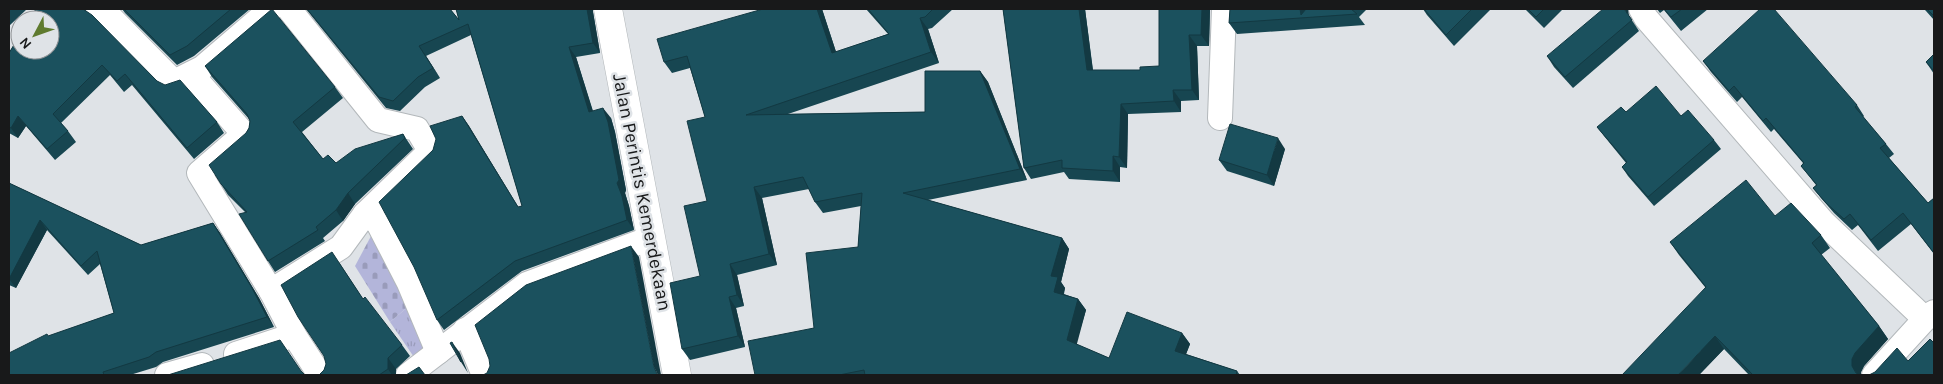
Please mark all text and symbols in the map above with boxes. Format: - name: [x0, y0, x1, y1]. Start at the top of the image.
- north arrow: [10, 10, 60, 60]
- text: N: [16, 34, 35, 53]
- street label: Jalan Perintis Kemerdekaan: [608, 72, 676, 313]

